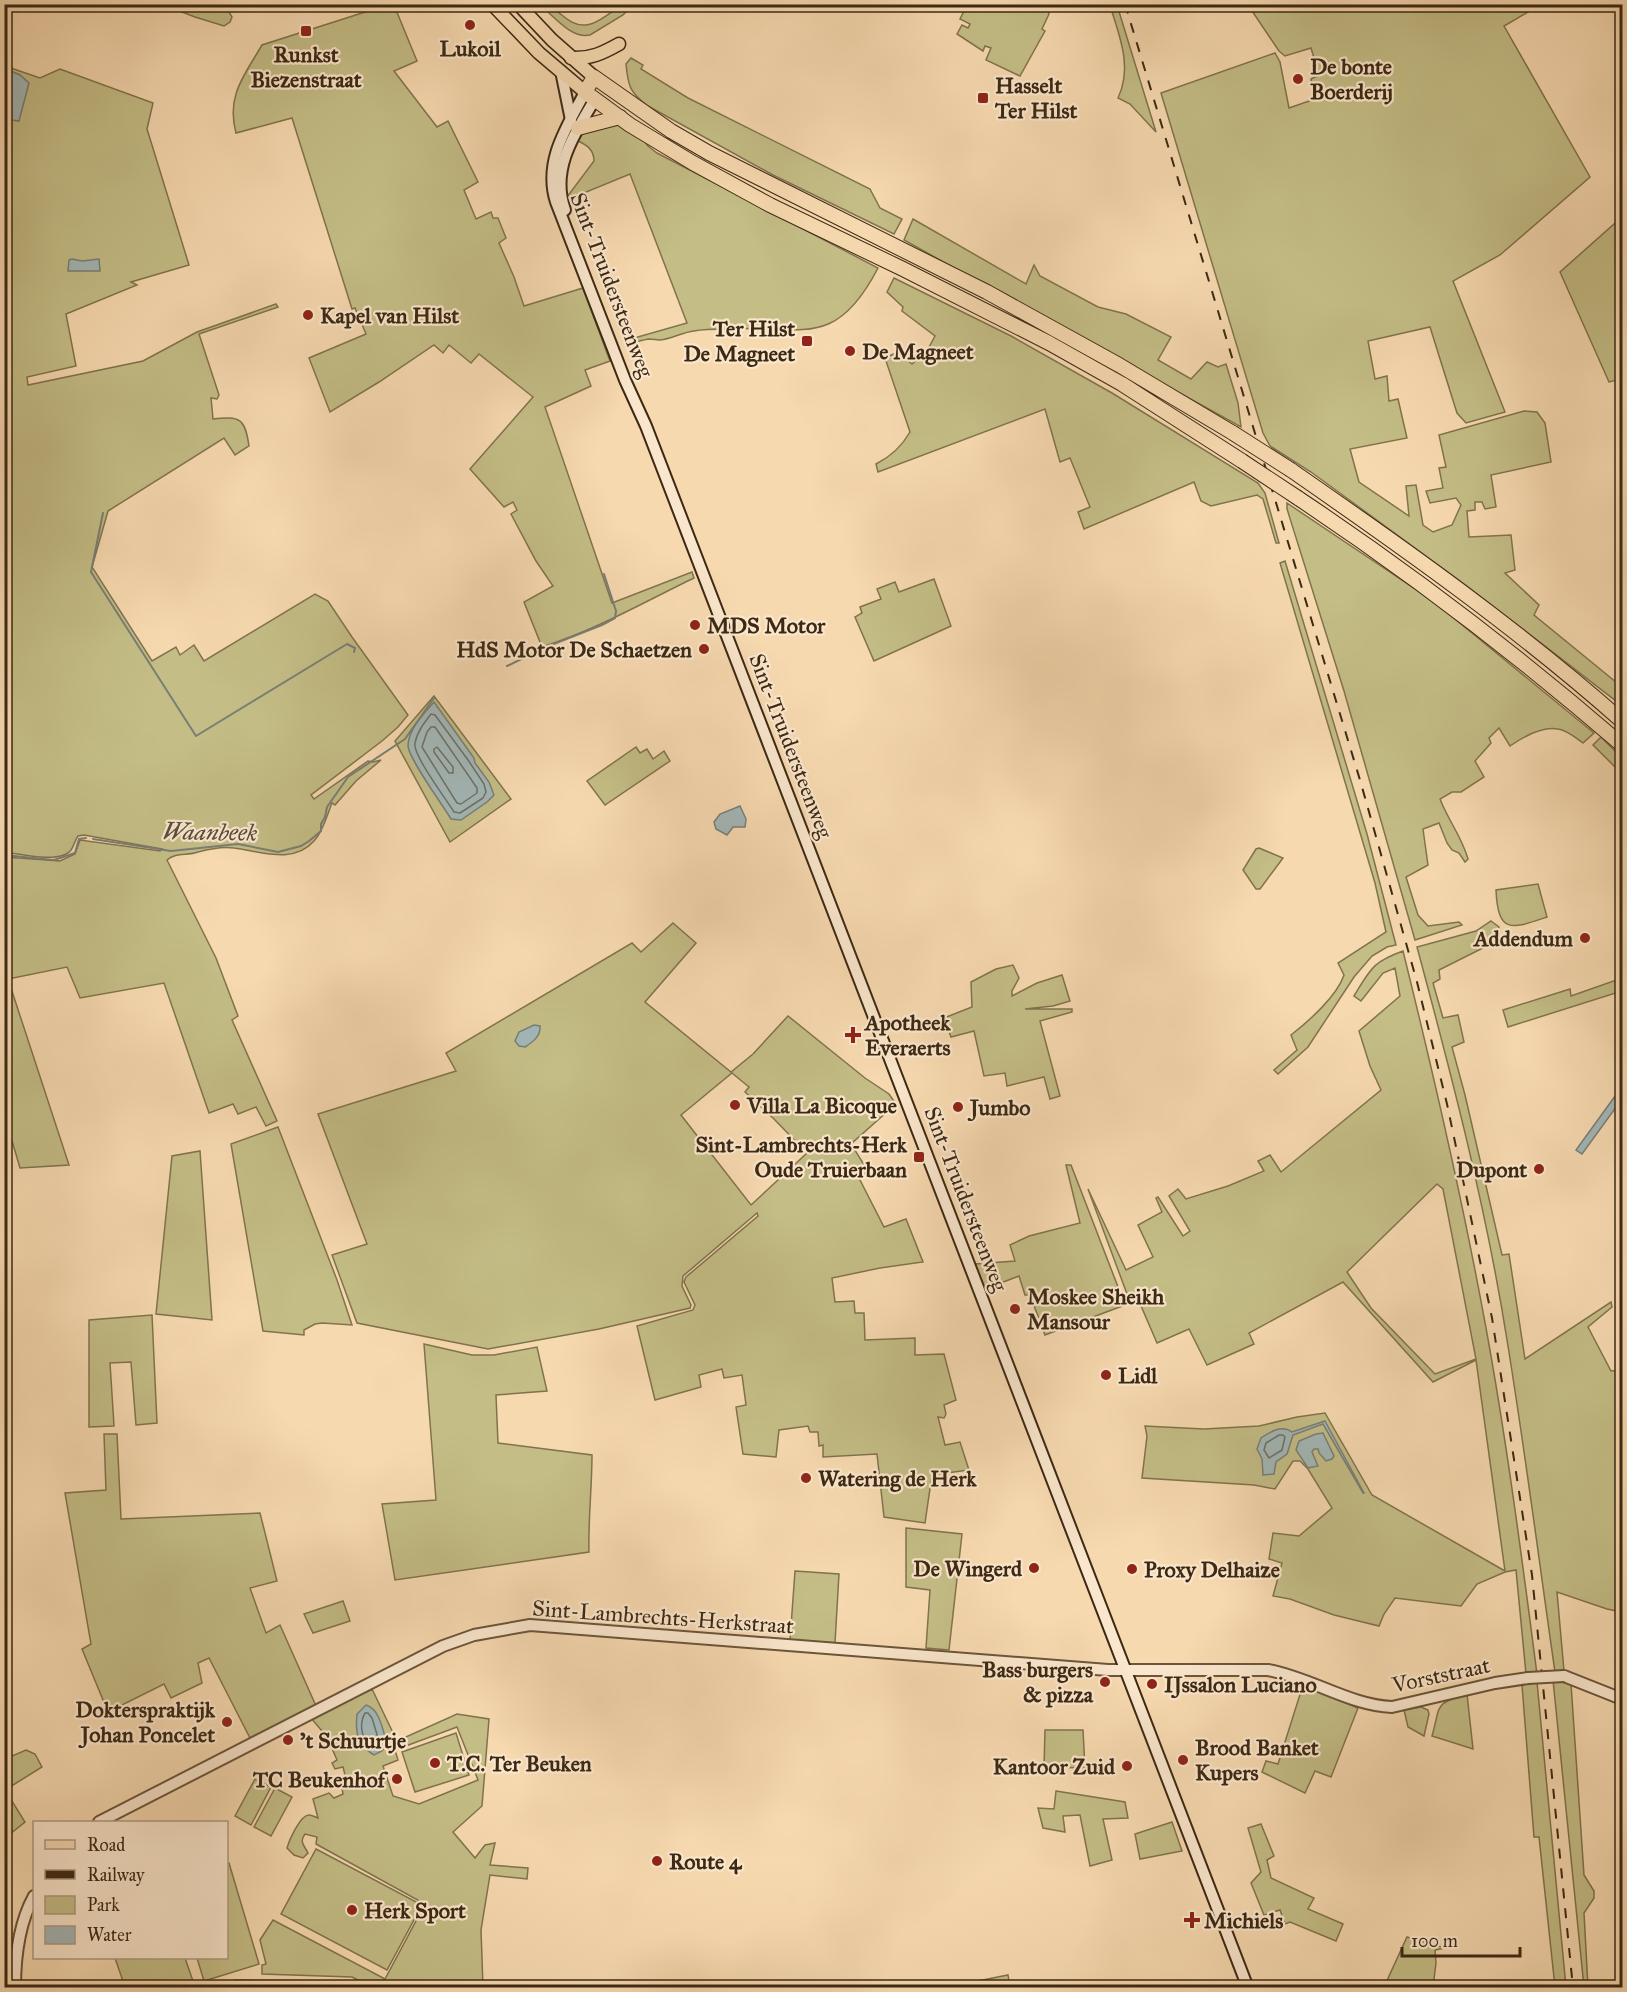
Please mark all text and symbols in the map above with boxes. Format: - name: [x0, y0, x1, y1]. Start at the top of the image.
- marker: Lukoil: [463, 18, 477, 32]
- marker: Runkst Biezenstraat: [299, 24, 313, 38]
- place label: Lukoil: [439, 35, 502, 62]
- place label: Runkst Biezenstraat: [250, 41, 362, 93]
- place label: De bonte Boerderij: [1310, 53, 1393, 105]
- place label: Hasselt Ter Hilst: [994, 72, 1077, 124]
- marker: De bonte Boerderij: [1291, 72, 1305, 86]
- marker: Hasselt Ter Hilst: [976, 91, 990, 105]
- street label: Sint-Truidersteenweg: [564, 189, 660, 382]
- place label: Kapel van Hilst: [320, 302, 459, 329]
- marker: Kapel van Hilst: [301, 308, 315, 322]
- place label: Ter Hilst De Magneet: [683, 315, 795, 367]
- marker: Ter Hilst De Magneet: [800, 334, 814, 348]
- place label: De Magneet: [862, 338, 974, 365]
- marker: De Magneet: [843, 344, 857, 358]
- place label: MDS Motor: [707, 612, 826, 639]
- marker: MDS Motor: [688, 618, 702, 632]
- place label: HdS Motor De Schaetzen: [456, 636, 692, 663]
- marker: HdS Motor De Schaetzen: [697, 642, 711, 656]
- street label: Sint-Truidersteenweg: [743, 650, 839, 843]
- water label: Waanbeek: [162, 816, 258, 848]
- place label: Addendum: [1472, 925, 1574, 952]
- marker: Addendum: [1578, 931, 1592, 945]
- place label: Apotheek Everaerts: [863, 1009, 951, 1061]
- marker: Apotheek Everaerts: [846, 1028, 860, 1042]
- place label: Villa La Bicoque: [746, 1092, 897, 1119]
- place label: Jumbo: [967, 1094, 1030, 1122]
- marker: Villa La Bicoque: [728, 1098, 742, 1112]
- marker: Jumbo: [951, 1100, 965, 1114]
- street label: Sint-Truidersteenweg: [918, 1103, 1014, 1296]
- place label: Sint-Lambrechts-Herk Oude Truierbaan: [695, 1131, 908, 1183]
- marker: Sint-Lambrechts-Herk Oude Truierbaan: [912, 1150, 926, 1164]
- place label: Dupont: [1456, 1156, 1527, 1183]
- marker: Dupont: [1532, 1162, 1546, 1176]
- place label: Moskee Sheikh Mansour: [1027, 1283, 1165, 1335]
- marker: Moskee Sheikh Mansour: [1008, 1302, 1022, 1316]
- place label: Lidl: [1118, 1362, 1158, 1389]
- marker: Lidl: [1099, 1368, 1113, 1382]
- place label: Watering de Herk: [818, 1465, 977, 1492]
- marker: Watering de Herk: [799, 1471, 813, 1485]
- place label: De Wingerd: [913, 1555, 1023, 1582]
- place label: Proxy Delhaize: [1144, 1556, 1280, 1583]
- marker: De Wingerd: [1027, 1561, 1041, 1575]
- marker: Proxy Delhaize: [1125, 1562, 1139, 1576]
- street label: Sint-Lambrechts-Herkstraat: [531, 1594, 795, 1640]
- street label: Vorststraat: [1389, 1651, 1493, 1699]
- place label: Bass burgers & pizza: [982, 1656, 1094, 1708]
- place label: IJssalon Luciano: [1164, 1671, 1317, 1699]
- marker: Bass burgers & pizza: [1098, 1675, 1112, 1689]
- marker: IJssalon Luciano: [1145, 1677, 1159, 1691]
- place label: Dokterspraktijk Johan Poncelet: [75, 1696, 216, 1749]
- marker: Dokterspraktijk Johan Poncelet: [220, 1715, 234, 1729]
- place label: 't Schuurtje: [300, 1727, 406, 1754]
- marker: 't Schuurtje: [281, 1733, 295, 1747]
- place label: Brood Banket Kupers: [1195, 1734, 1319, 1786]
- place label: T.C. Ter Beuken: [446, 1750, 592, 1777]
- place label: Kantoor Zuid: [993, 1753, 1116, 1780]
- marker: Brood Banket Kupers: [1176, 1753, 1190, 1767]
- marker: T.C. Ter Beuken: [428, 1756, 442, 1770]
- marker: Kantoor Zuid: [1120, 1759, 1134, 1773]
- place label: TC Beukenhof: [252, 1766, 389, 1793]
- marker: TC Beukenhof: [390, 1772, 404, 1786]
- legend: [33, 1821, 228, 1959]
- text: Road: [87, 1834, 125, 1856]
- place label: Route 4: [669, 1848, 743, 1875]
- marker: Route 4: [650, 1854, 664, 1868]
- text: Railway: [87, 1864, 145, 1886]
- text: Park: [87, 1894, 120, 1916]
- place label: Herk Sport: [364, 1897, 466, 1924]
- marker: Herk Sport: [345, 1903, 359, 1917]
- place label: Michiels: [1204, 1907, 1283, 1934]
- marker: Michiels: [1185, 1913, 1199, 1927]
- scale bar: [1402, 1920, 1520, 1958]
- text: Water: [87, 1924, 132, 1946]
- text: 100 m: [1411, 1930, 1458, 1952]

